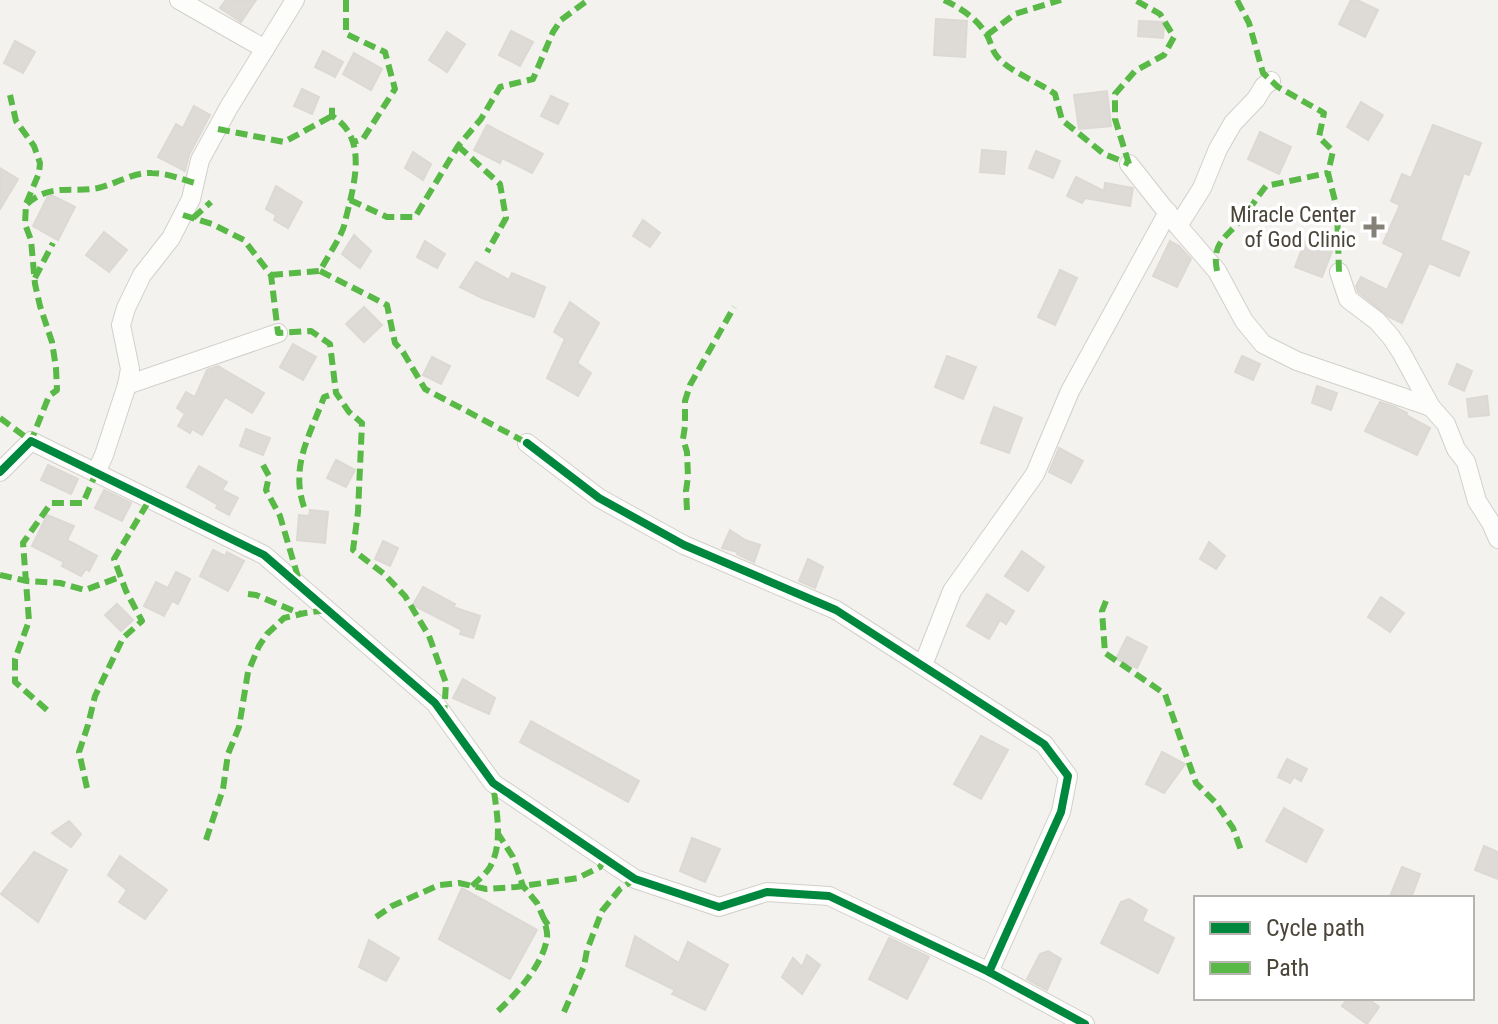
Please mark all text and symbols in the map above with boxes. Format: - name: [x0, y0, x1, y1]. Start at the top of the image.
- place label: Miracle Center of God Clinic: [1230, 202, 1356, 252]
- marker: Miracle Center of God Clinic: [1363, 216, 1385, 238]
- legend: [1194, 896, 1474, 1000]
- text: Cycle path: [1266, 914, 1365, 942]
- text: Path: [1266, 954, 1309, 982]

